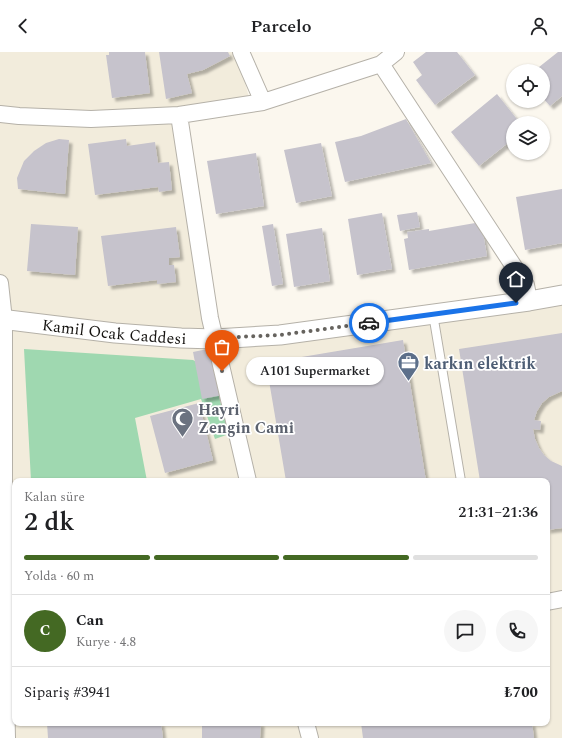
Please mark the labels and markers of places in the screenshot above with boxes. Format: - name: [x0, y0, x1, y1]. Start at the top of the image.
- pin: [499, 262, 533, 303]
- pin: [205, 330, 239, 371]
- office icon: karkın elektrik: [395, 350, 421, 383]
- place label: karkın elektrik: [424, 352, 536, 376]
- callout: A101 Supermarket: [246, 357, 384, 385]
- place label: Hayri Zengin Cami: [198, 398, 294, 440]
- mosque icon: Hayri Zengin Cami: [169, 405, 195, 438]

